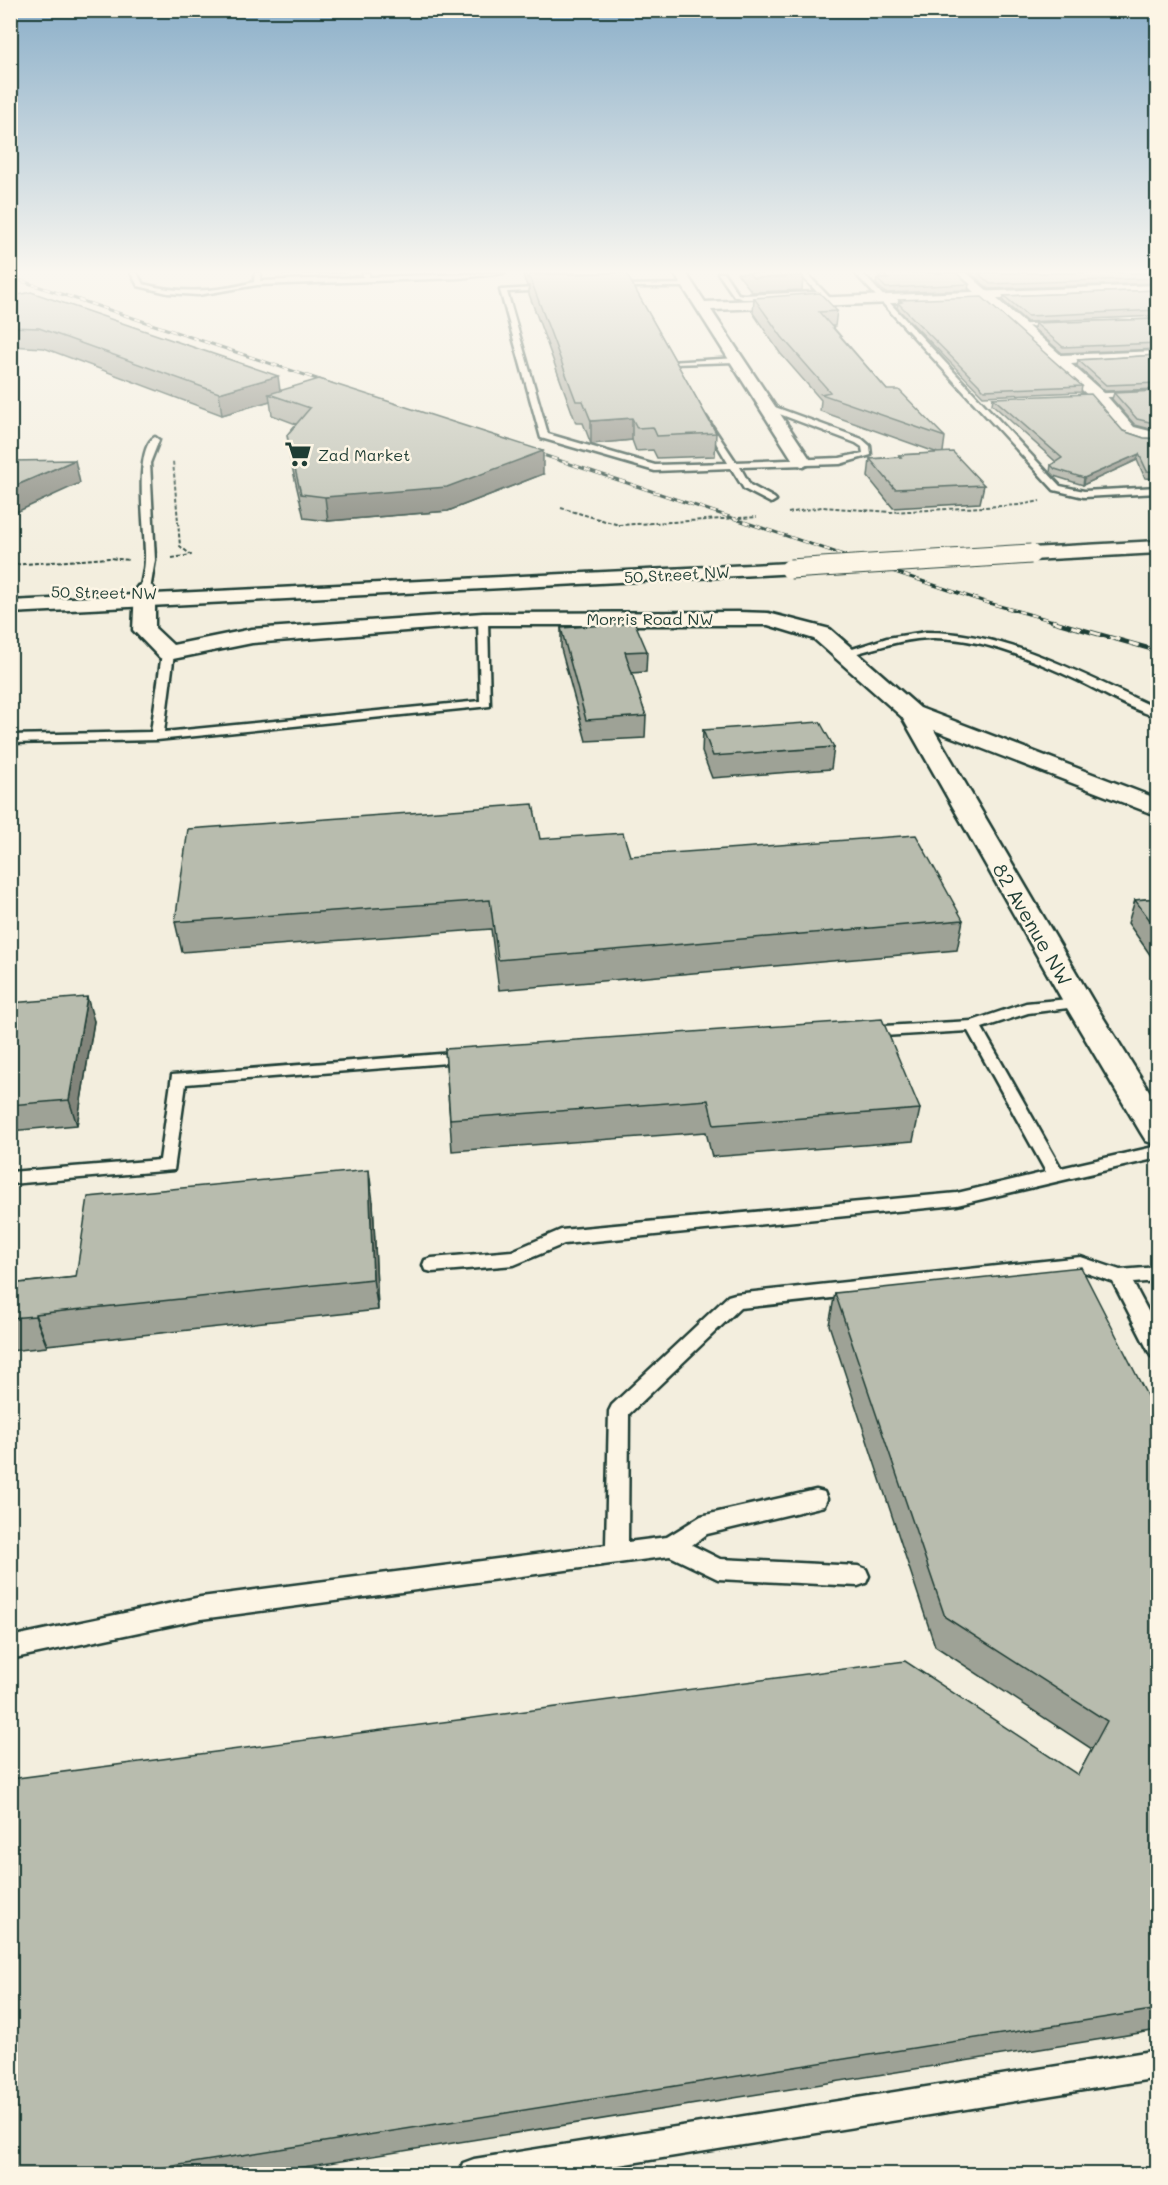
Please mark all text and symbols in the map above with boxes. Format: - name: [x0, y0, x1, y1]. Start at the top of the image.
- supermarket icon: Zad Market: [283, 439, 313, 469]
- place label: Zad Market: [318, 444, 410, 465]
- street label: 50 Street NW: [623, 561, 731, 587]
- street label: 50 Street NW: [51, 581, 157, 603]
- street label: Morris Road NW: [587, 608, 713, 629]
- street label: 82 Avenue NW: [987, 858, 1079, 990]

